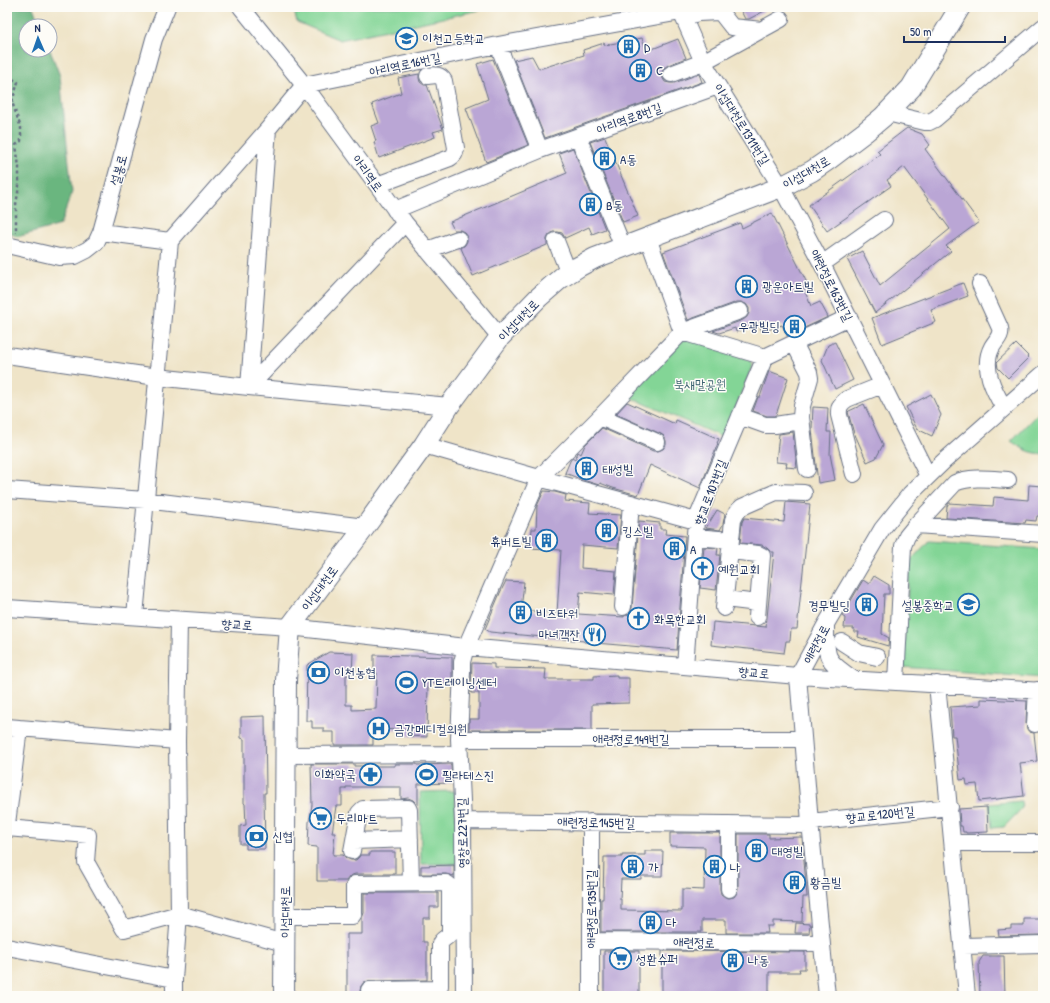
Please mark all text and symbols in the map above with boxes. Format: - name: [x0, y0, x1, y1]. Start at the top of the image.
- north arrow: [18, 18, 58, 58]
- scale bar: [904, 18, 1005, 44]
- text: N: [34, 21, 41, 35]
- text: 50 m: [910, 23, 931, 40]
- school or university icon: 이천고등학교: [394, 25, 420, 51]
- place label: 이천고등학교: [422, 29, 485, 47]
- building icon: D: [615, 34, 641, 60]
- place label: D: [644, 38, 651, 56]
- street label: 아리역로16번길: [368, 48, 442, 80]
- building icon: C: [627, 57, 653, 83]
- place label: C: [656, 61, 663, 79]
- street label: 이섭대천로1311번길: [710, 80, 774, 168]
- street label: 아리역로8번길: [594, 98, 664, 138]
- building icon: A동: [591, 146, 617, 172]
- place label: A동: [620, 150, 637, 168]
- street label: 아리역로: [348, 151, 388, 195]
- street label: 이섭대천로: [779, 151, 833, 193]
- street label: 설봉로: [105, 153, 131, 187]
- building icon: B동: [578, 192, 604, 218]
- place label: B동: [606, 196, 623, 214]
- street label: 애련정로163번길: [806, 246, 858, 324]
- building icon: 광운아트빌: [734, 273, 760, 299]
- place label: 광운아트빌: [762, 277, 815, 295]
- street label: 이섭대천로: [493, 295, 543, 345]
- building icon: 우광빌딩: [782, 313, 808, 339]
- place label: 우광빌딩: [738, 317, 780, 335]
- park label: 북새말공원: [674, 375, 726, 393]
- building icon: 태성빌: [573, 456, 599, 482]
- street label: 향교로107번길: [689, 456, 731, 528]
- place label: 태성빌: [602, 460, 634, 478]
- building icon: 킹스빌: [594, 518, 620, 544]
- place label: 킹스빌: [622, 522, 654, 540]
- building icon: 휴버트빌: [534, 528, 560, 554]
- place label: 휴버트빌: [490, 532, 533, 550]
- building icon: A: [662, 536, 688, 562]
- place label: A: [690, 540, 697, 558]
- church icon: 예원교회: [690, 556, 716, 582]
- place label: 예원교회: [718, 560, 760, 578]
- street label: 이섭대천로: [296, 562, 342, 614]
- building icon: 경무빌딩: [853, 592, 879, 618]
- school or university icon: 설봉중학교: [956, 592, 982, 618]
- place label: 경무빌딩: [808, 596, 850, 614]
- place label: 설봉중학교: [902, 596, 954, 614]
- building icon: 비즈타워: [508, 600, 534, 626]
- place label: 비즈타워: [536, 604, 578, 622]
- church icon: 화목한교회: [625, 606, 651, 632]
- place label: 화목한교회: [654, 610, 706, 628]
- street label: 향교로: [221, 614, 253, 634]
- restaurant icon: 마녀객잔: [582, 621, 608, 647]
- street label: 애련정로: [798, 621, 834, 667]
- place label: 마녀객잔: [538, 625, 580, 643]
- bank icon: 이천농협: [305, 659, 331, 685]
- street label: 향교로: [738, 662, 770, 682]
- place label: 이천농협: [334, 663, 376, 681]
- sports icon: YT트레이닝센터: [394, 669, 420, 695]
- place label: YT트레이닝센터: [422, 673, 497, 691]
- hospital icon: 금강메디컬의원: [366, 716, 392, 742]
- place label: 금강메디컬의원: [394, 720, 467, 738]
- street label: 애련정로149번길: [592, 730, 670, 748]
- pharmacy icon: 이화약국: [358, 761, 384, 787]
- sports icon: 필라테스진: [414, 762, 440, 788]
- place label: 이화약국: [314, 765, 356, 783]
- place label: 필라테스진: [442, 766, 494, 784]
- street label: 영창로227번길: [452, 797, 472, 869]
- street label: 향교로120번길: [845, 801, 915, 827]
- supermarket icon: 두리마트: [307, 805, 333, 831]
- place label: 두리마트: [336, 809, 378, 827]
- street label: 애련정로145번길: [557, 812, 635, 832]
- bank icon: 신협: [244, 823, 270, 849]
- place label: 신협: [272, 827, 293, 845]
- building icon: 대영빌: [744, 838, 770, 864]
- place label: 대영빌: [772, 842, 804, 860]
- building icon: 가: [620, 854, 646, 880]
- building icon: 나: [701, 854, 727, 880]
- place label: 가: [648, 858, 659, 876]
- place label: 나: [730, 858, 741, 876]
- building icon: 황금빌: [781, 869, 807, 895]
- street label: 애련정로135번길: [582, 870, 600, 948]
- place label: 황금빌: [810, 873, 842, 891]
- street label: 이섭대천로: [276, 886, 294, 938]
- building icon: 다: [638, 909, 664, 935]
- place label: 다: [666, 913, 677, 931]
- street label: 애련정로: [673, 933, 715, 951]
- supermarket icon: 성환슈퍼: [607, 946, 633, 972]
- building icon: 나동: [720, 947, 746, 973]
- place label: 성환슈퍼: [636, 950, 678, 968]
- place label: 나동: [748, 951, 769, 969]

